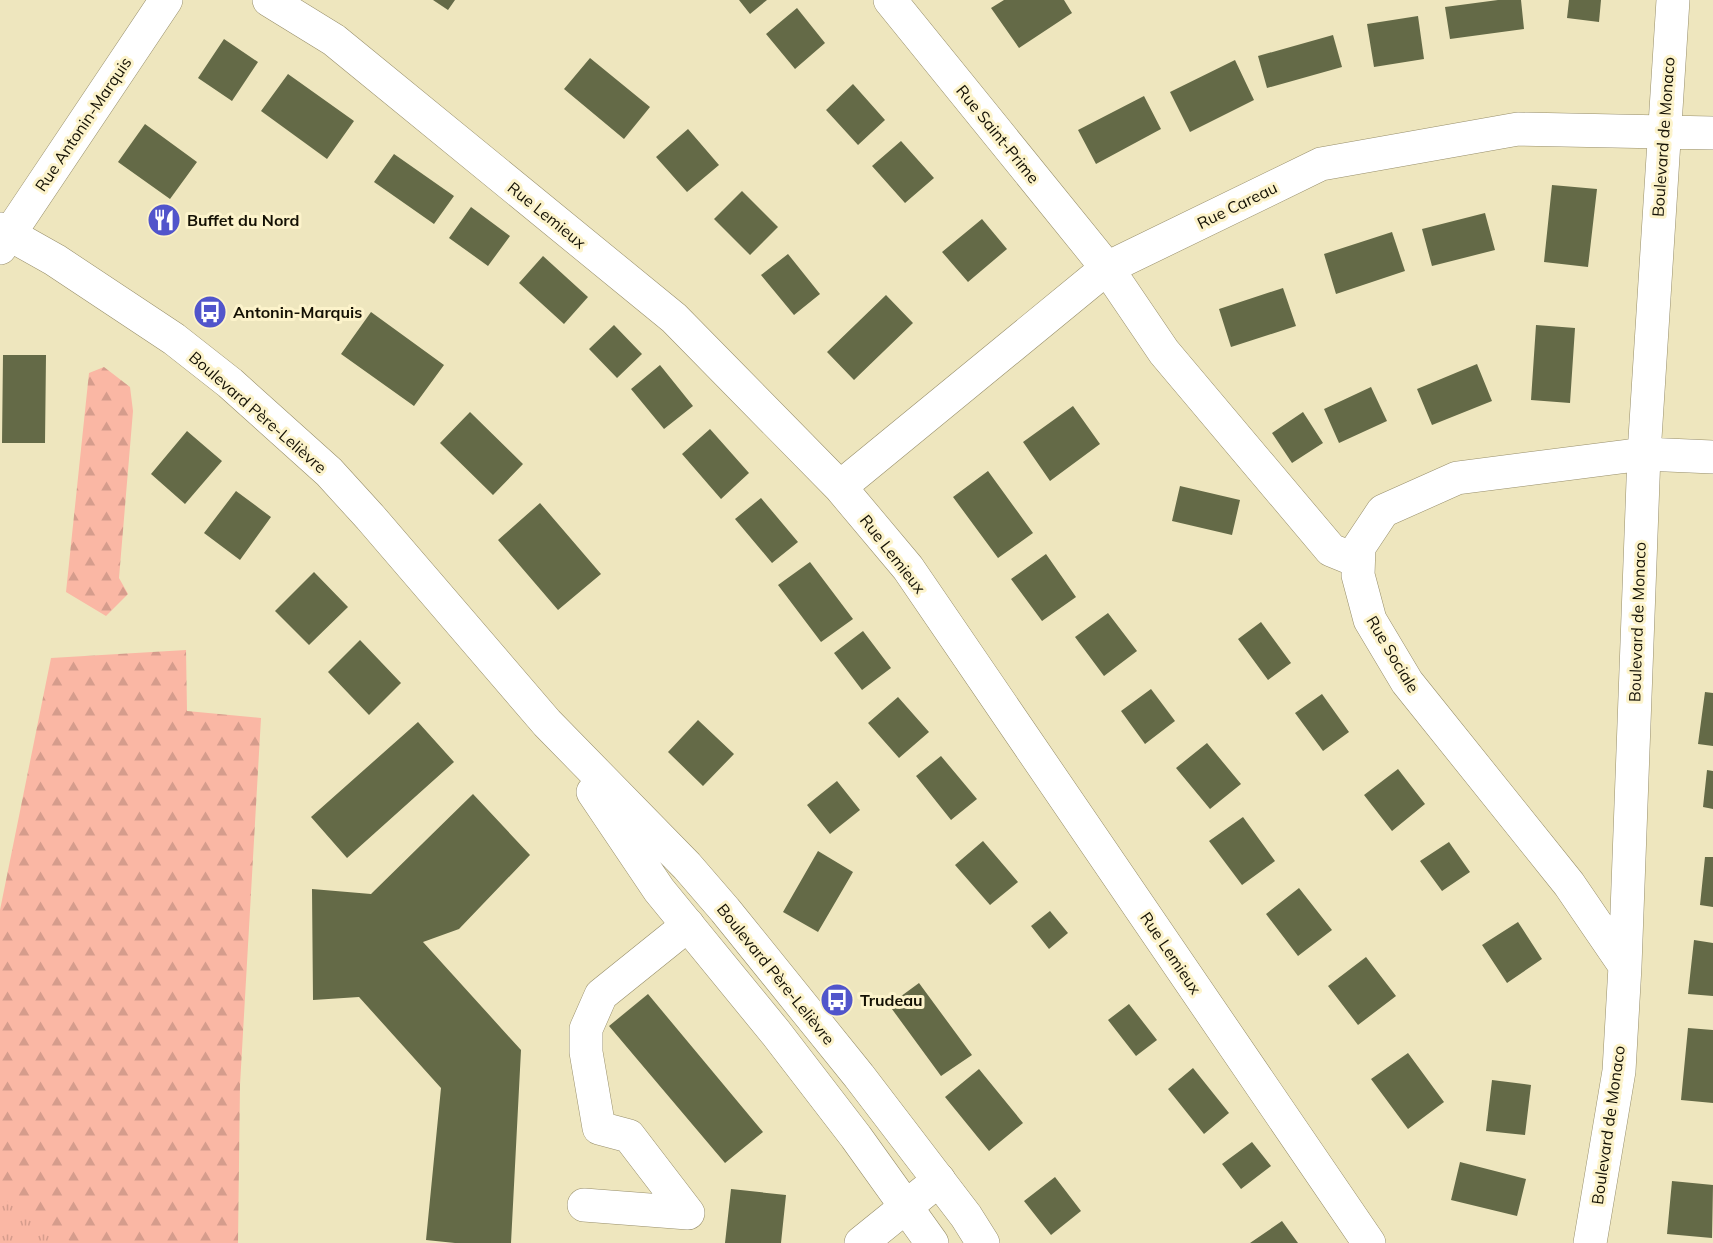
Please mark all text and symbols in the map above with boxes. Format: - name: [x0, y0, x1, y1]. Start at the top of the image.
- street label: Rue Antonin-Marquis: [31, 53, 135, 195]
- street label: Boulevard de Monaco: [1647, 56, 1679, 218]
- street label: Rue Saint-Prime: [952, 81, 1044, 187]
- street label: Rue Lemieux: [504, 177, 590, 253]
- street label: Rue Careau: [1194, 177, 1280, 233]
- restaurant icon: Buffet du Nord: [146, 202, 182, 238]
- place label: Buffet du Nord: [187, 210, 299, 230]
- bus stop icon: Antonin-Marquis: [192, 294, 228, 330]
- place label: Antonin-Marquis: [233, 302, 362, 322]
- street label: Boulevard Père-Lelièvre: [185, 347, 331, 477]
- street label: Rue Lemieux: [856, 510, 930, 598]
- street label: Boulevard de Monaco: [1624, 542, 1650, 702]
- street label: Rue Sociale: [1362, 612, 1424, 696]
- street label: Boulevard Père-Lelièvre: [713, 899, 839, 1049]
- street label: Rue Lemieux: [1136, 908, 1206, 998]
- bus stop icon: Trudeau: [819, 982, 855, 1018]
- place label: Trudeau: [860, 990, 923, 1010]
- street label: Boulevard de Monaco: [1587, 1044, 1629, 1206]

